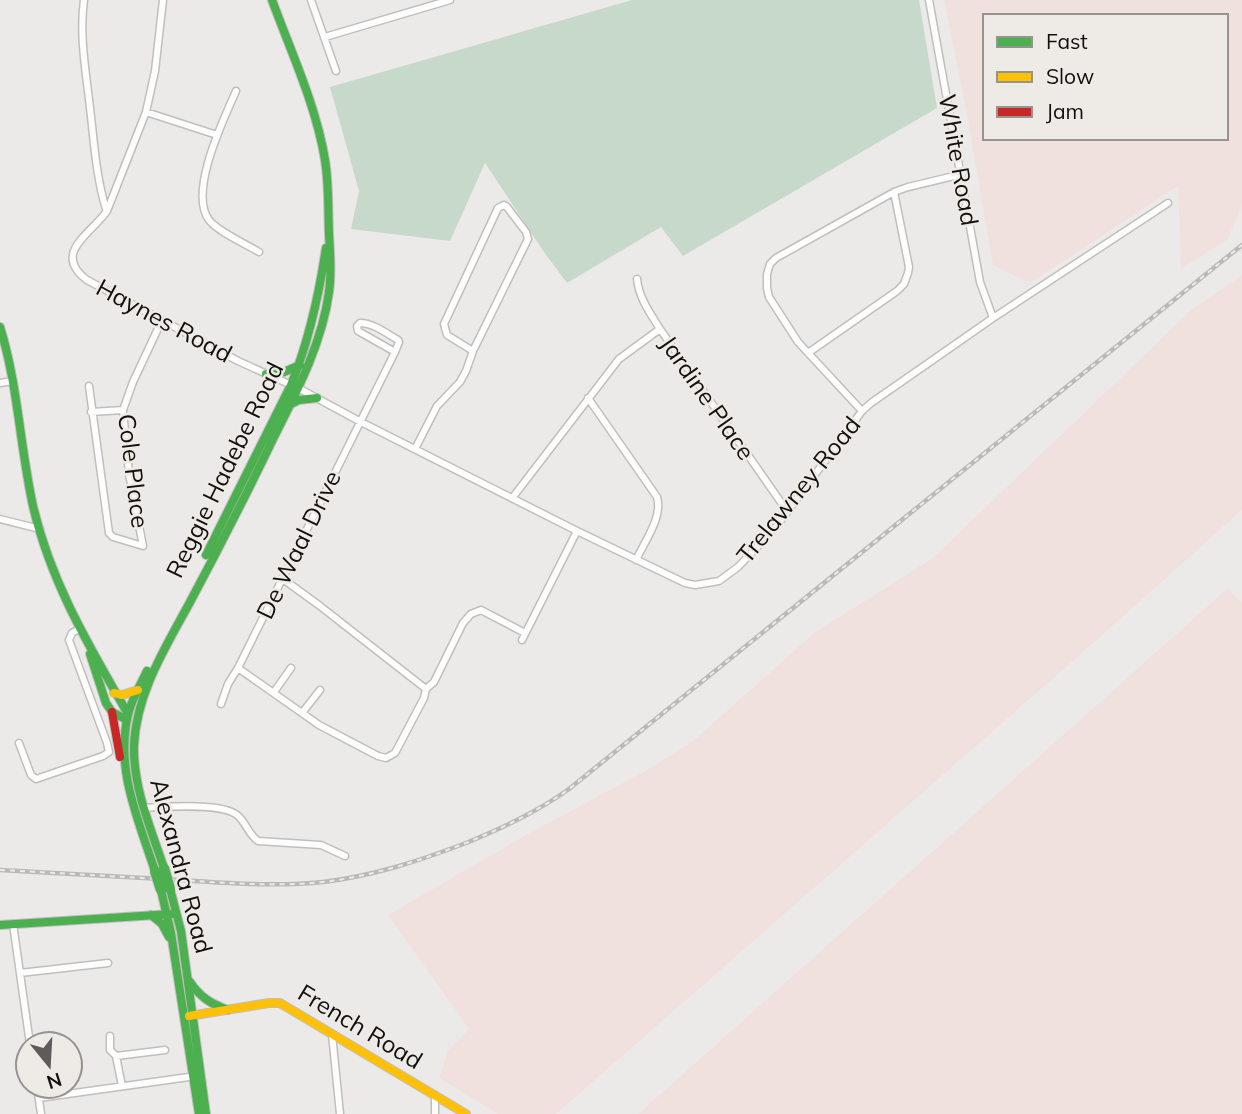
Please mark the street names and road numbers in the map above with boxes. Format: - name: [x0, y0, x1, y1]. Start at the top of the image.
- street label: White Road: [933, 92, 985, 228]
- street label: Haynes Road: [91, 272, 238, 368]
- street label: Jardine Place: [654, 330, 762, 465]
- street label: Reggie Hadebe Road: [159, 357, 289, 582]
- street label: Trelawney Road: [730, 410, 866, 569]
- street label: Cole Place: [112, 412, 156, 530]
- street label: De Waal Drive: [249, 465, 347, 624]
- street label: Alexandra Road: [144, 775, 220, 957]
- street label: French Road: [293, 977, 428, 1075]

